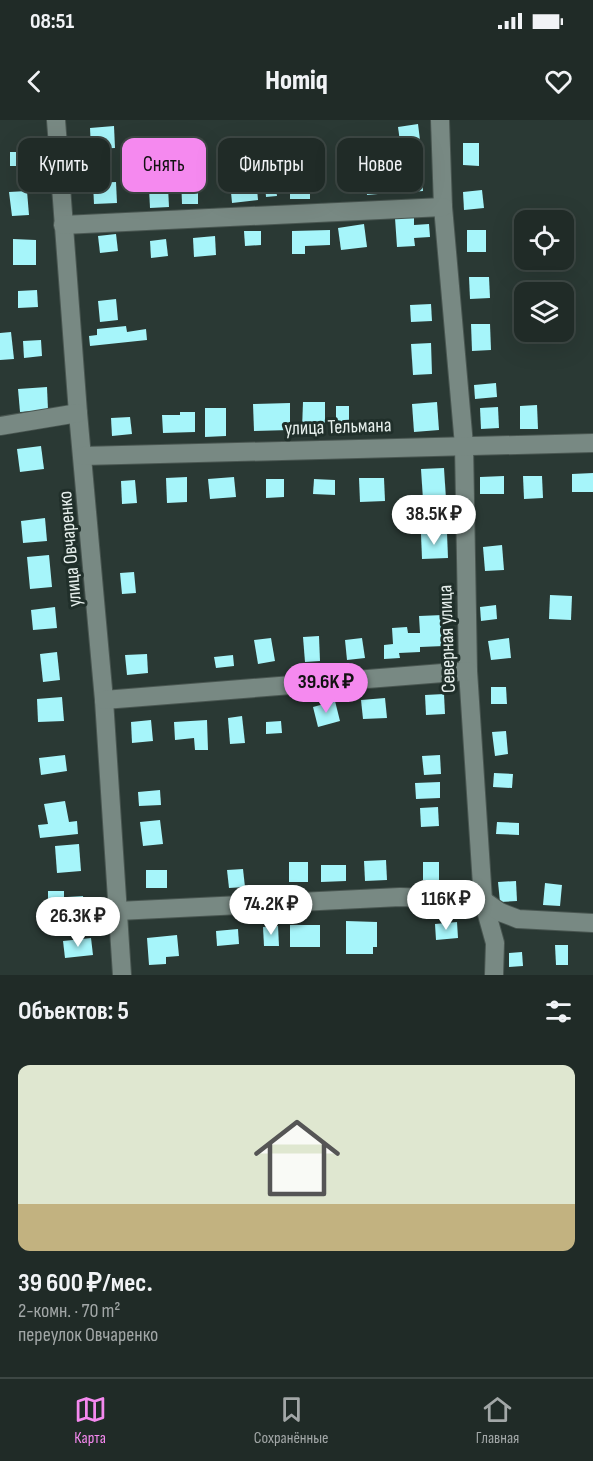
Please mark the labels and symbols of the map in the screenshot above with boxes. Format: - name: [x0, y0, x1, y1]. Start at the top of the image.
- street label: улица Тельмана: [284, 413, 392, 441]
- street label: улица Овчаренко: [53, 490, 87, 608]
- pin: 38.5K ₽: [379, 495, 489, 546]
- street label: Северная улица: [433, 584, 461, 693]
- pin: 39.6K ₽: [271, 663, 381, 714]
- pin: 116K ₽: [397, 880, 495, 931]
- pin: 74.2K ₽: [216, 885, 326, 936]
- pin: 26.3K ₽: [23, 897, 133, 948]

